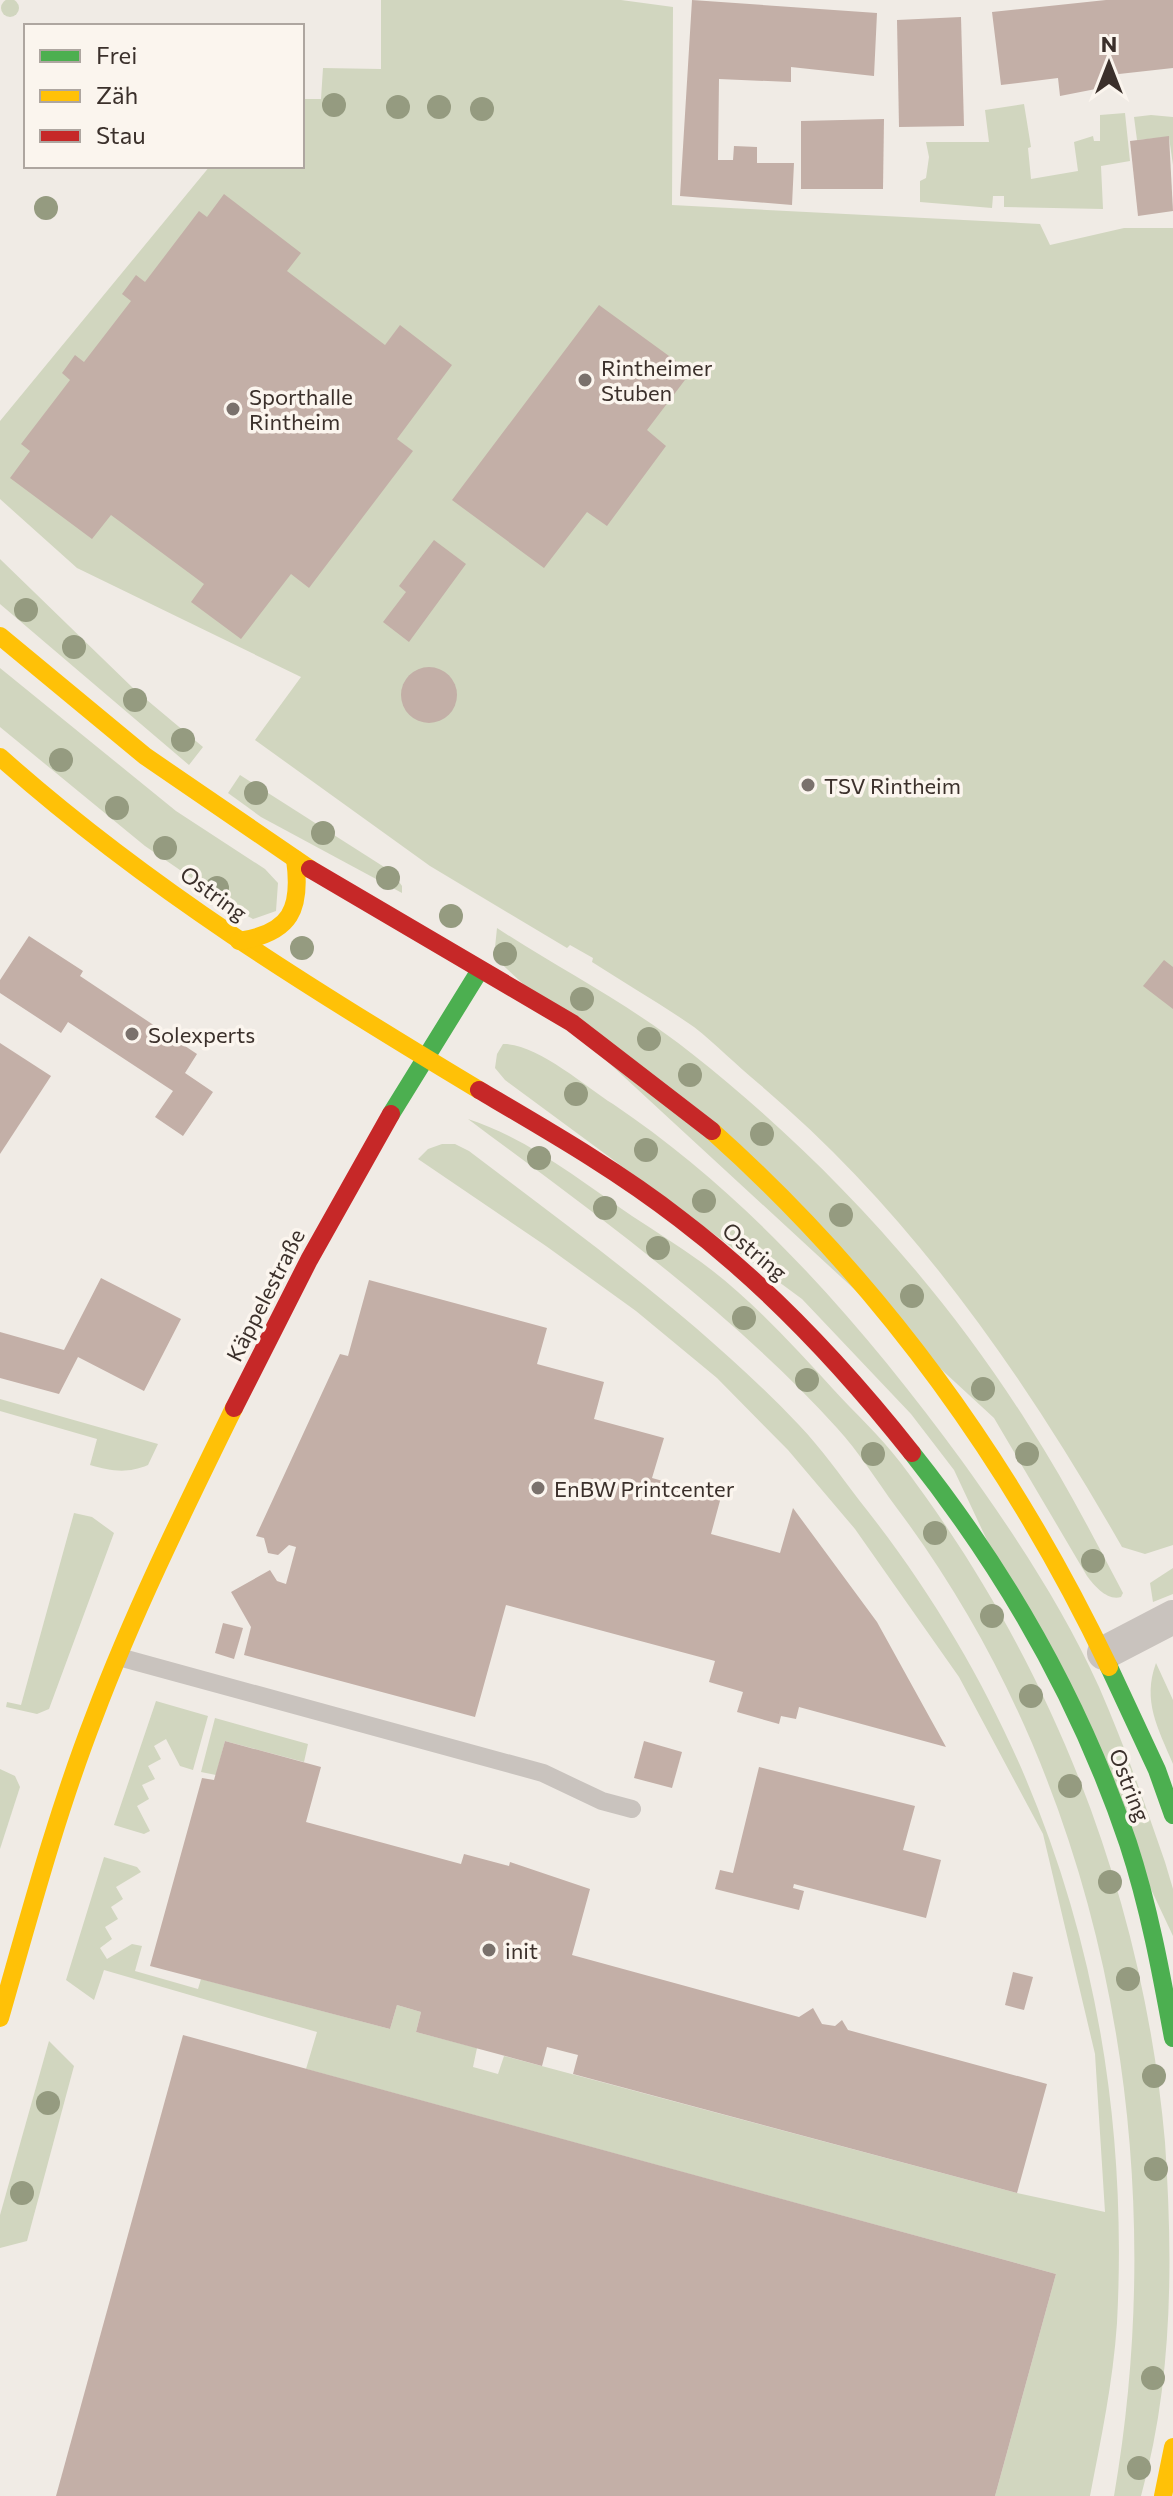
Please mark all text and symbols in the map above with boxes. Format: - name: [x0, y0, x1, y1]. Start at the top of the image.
- legend: [24, 24, 304, 168]
- north arrow: [1069, 24, 1149, 104]
- text: N: [1101, 30, 1117, 57]
- text: Frei: [96, 40, 137, 69]
- text: Zäh: [96, 80, 138, 109]
- text: Stau: [96, 120, 146, 149]
- place label: Rintheimer Stuben: [601, 354, 713, 406]
- marker: Rintheimer Stuben: [576, 371, 594, 389]
- place label: Sporthalle Rintheim: [249, 383, 353, 435]
- marker: Sporthalle Rintheim: [224, 400, 242, 418]
- place label: TSV Rintheim: [824, 772, 961, 799]
- marker: TSV Rintheim: [799, 776, 817, 794]
- street label: Ostring: [175, 860, 253, 926]
- place label: Solexperts: [148, 1021, 255, 1048]
- marker: Solexperts: [123, 1025, 141, 1043]
- street label: Ostring: [717, 1216, 793, 1286]
- street label: Käppelestraße: [220, 1224, 310, 1366]
- place label: EnBW Printcenter: [554, 1475, 735, 1502]
- marker: EnBW Printcenter: [529, 1479, 547, 1497]
- street label: Ostring: [1104, 1745, 1156, 1825]
- place label: init: [505, 1937, 538, 1964]
- marker: init: [480, 1941, 498, 1959]

